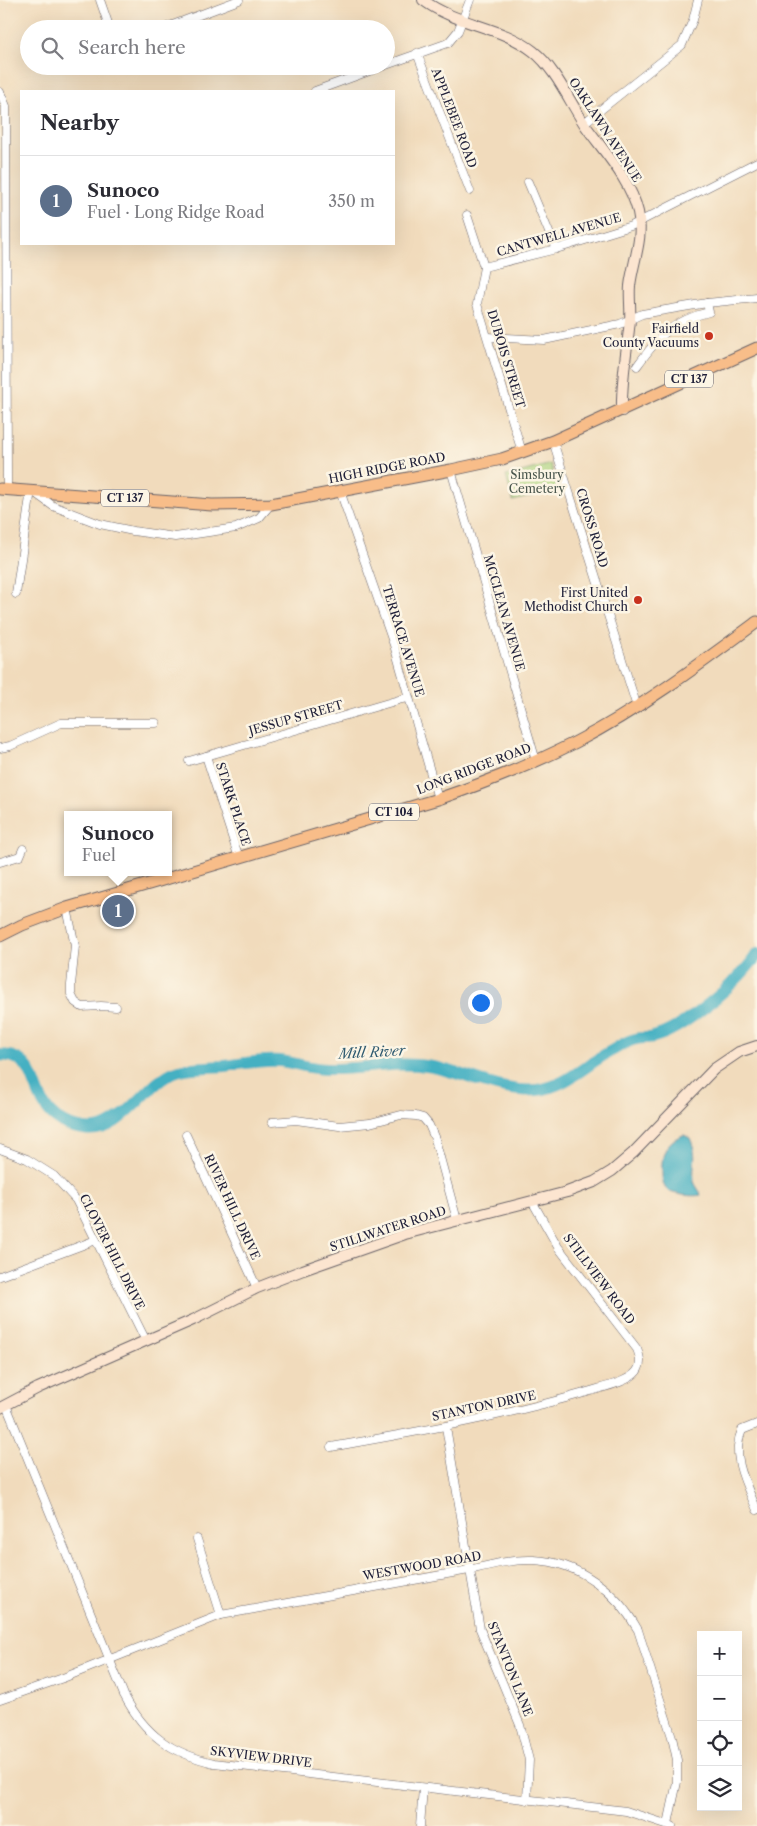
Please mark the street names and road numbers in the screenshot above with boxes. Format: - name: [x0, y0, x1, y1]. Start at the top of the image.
- street label: APPLEBEE ROAD: [428, 65, 480, 170]
- street label: OAKLAWN AVENUE: [566, 75, 645, 185]
- street label: CANTWELL AVENUE: [495, 210, 623, 259]
- street label: DUBOIS STREET: [484, 308, 529, 410]
- road number: CT 137: [665, 370, 713, 388]
- street label: HIGH RIDGE ROAD: [327, 449, 447, 486]
- street label: CROSS ROAD: [573, 486, 612, 570]
- road number: CT 137: [101, 489, 149, 506]
- street label: MCCLEAN AVENUE: [481, 553, 528, 673]
- street label: TERRACE AVENUE: [379, 583, 428, 698]
- street label: JESSUP STREET: [245, 697, 345, 739]
- street label: LONG RIDGE ROAD: [414, 740, 533, 797]
- street label: STARK PLACE: [213, 760, 254, 848]
- road number: CT 104: [369, 804, 419, 820]
- street label: RIVER HILL DRIVE: [201, 1152, 264, 1262]
- street label: CLOVER HILL DRIVE: [77, 1191, 148, 1312]
- street label: STILLWATER ROAD: [328, 1203, 448, 1254]
- street label: STILLVIEW ROAD: [560, 1230, 639, 1327]
- street label: STANTON DRIVE: [431, 1387, 537, 1424]
- street label: WESTWOOD ROAD: [361, 1548, 483, 1583]
- street label: STANTON LANE: [485, 1619, 536, 1718]
- street label: SKYVIEW DRIVE: [209, 1743, 313, 1770]

